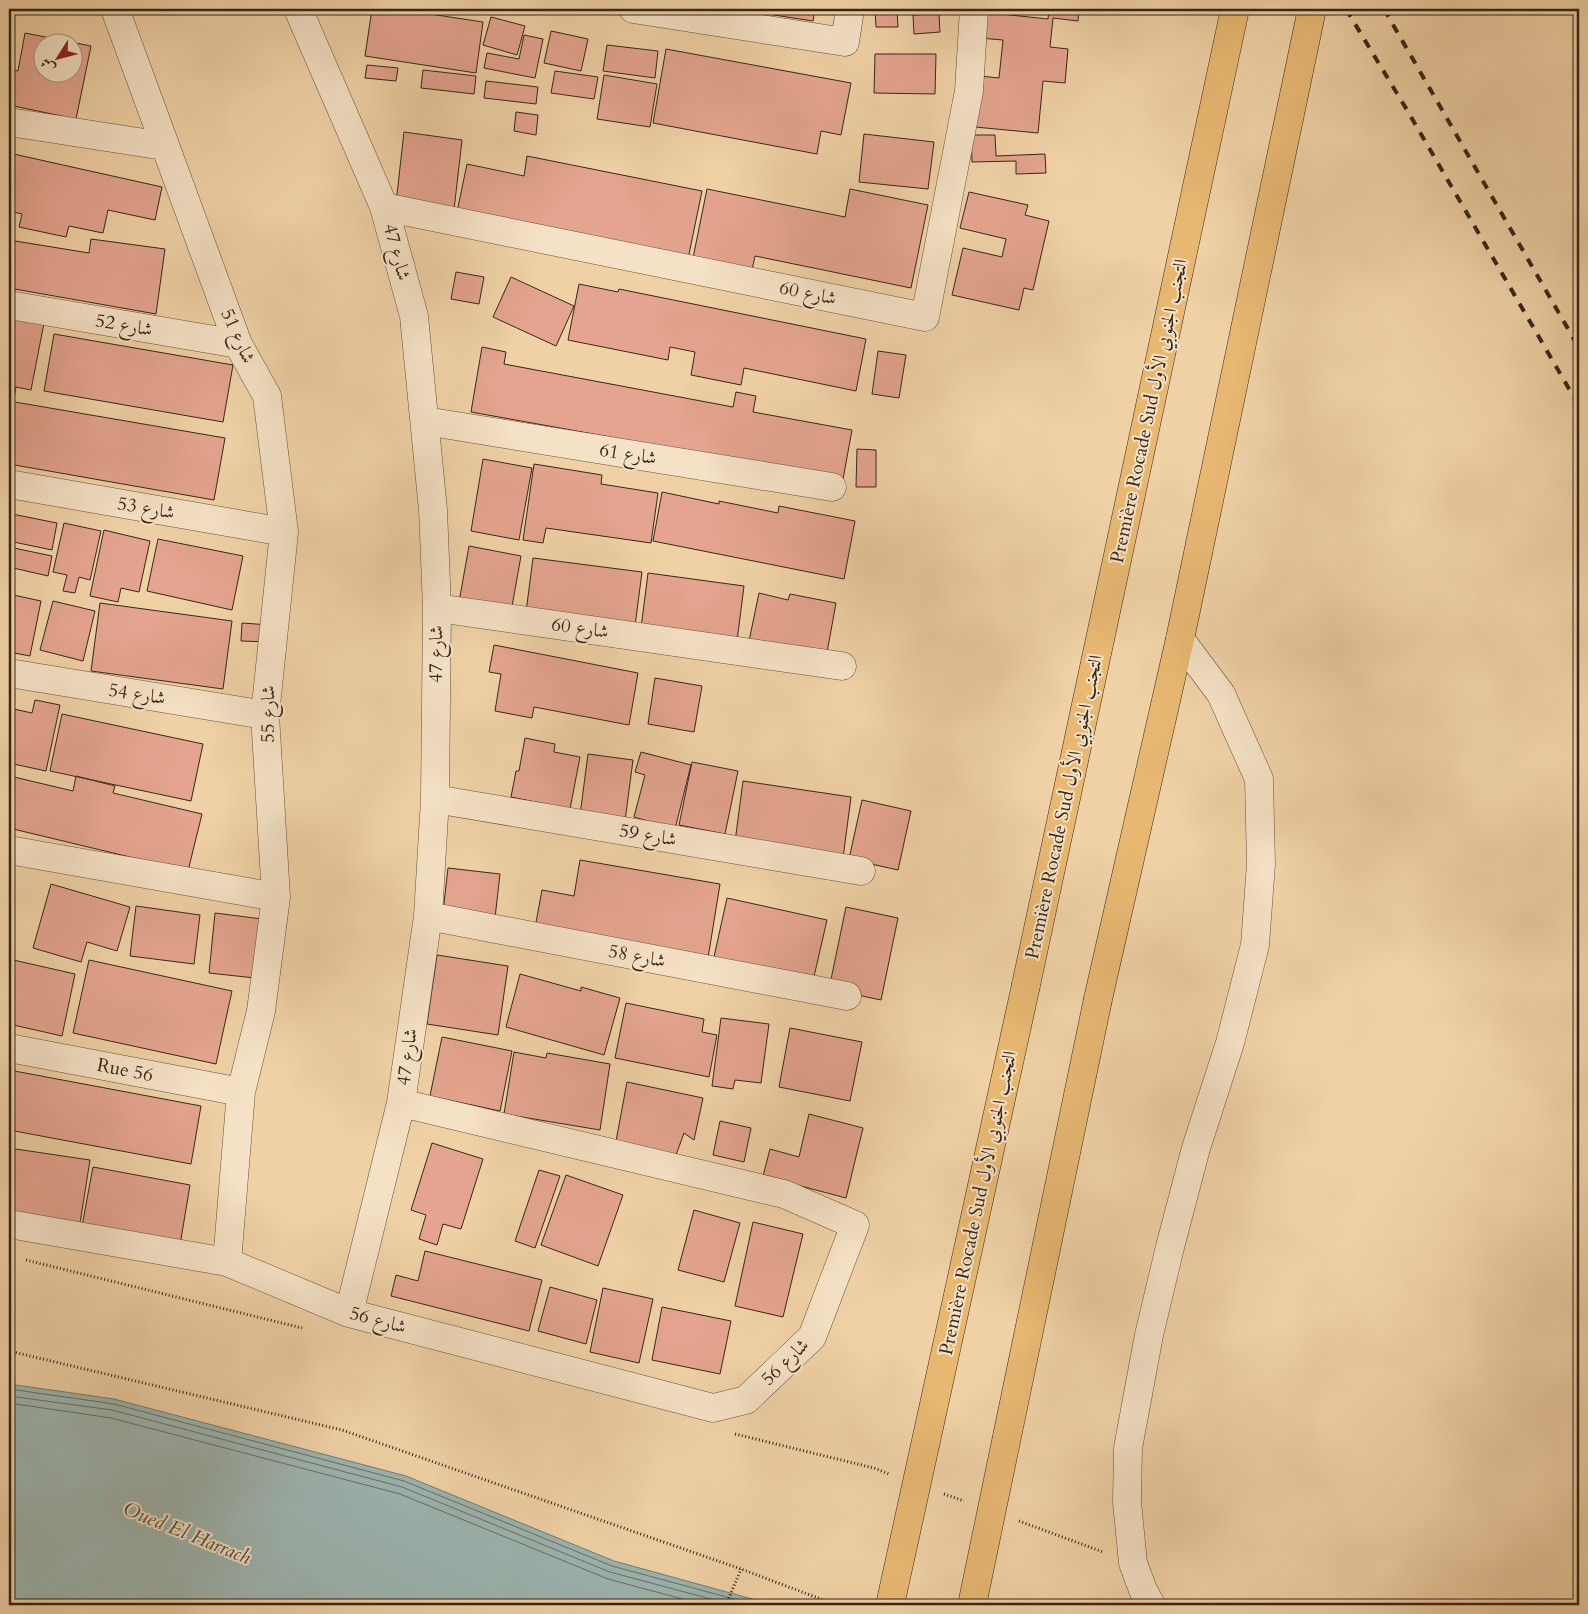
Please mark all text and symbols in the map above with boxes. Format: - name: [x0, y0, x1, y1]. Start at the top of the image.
- north arrow: [32, 32, 82, 82]
- text: ش: [36, 54, 60, 77]
- street label: شارع 47: [375, 221, 417, 284]
- street label: Première Rocade Sud التجنب الجنوبي الأول: [1103, 256, 1196, 566]
- street label: شارع 60: [777, 274, 839, 314]
- street label: شارع 51: [213, 304, 262, 368]
- street label: شارع 52: [93, 307, 155, 345]
- street label: شارع 61: [597, 437, 658, 473]
- street label: شارع 53: [115, 490, 177, 528]
- street label: شارع 60: [549, 611, 610, 647]
- street label: شارع 47: [422, 625, 452, 683]
- street label: Première Rocade Sud التجنب الجنوبي الأول: [1018, 652, 1111, 962]
- street label: شارع 54: [106, 677, 167, 713]
- street label: شارع 55: [254, 685, 284, 743]
- street label: شارع 59: [617, 817, 679, 855]
- street label: شارع 58: [606, 938, 668, 976]
- street label: شارع 47: [390, 1027, 426, 1088]
- street label: Première Rocade Sud التجنب الجنوبي الأول: [932, 1048, 1025, 1358]
- street label: Rue 56: [95, 1052, 155, 1088]
- street label: شارع 56: [346, 1300, 409, 1342]
- street label: شارع 56: [755, 1333, 816, 1393]
- water label: Oued El Harrach: [119, 1495, 255, 1571]

